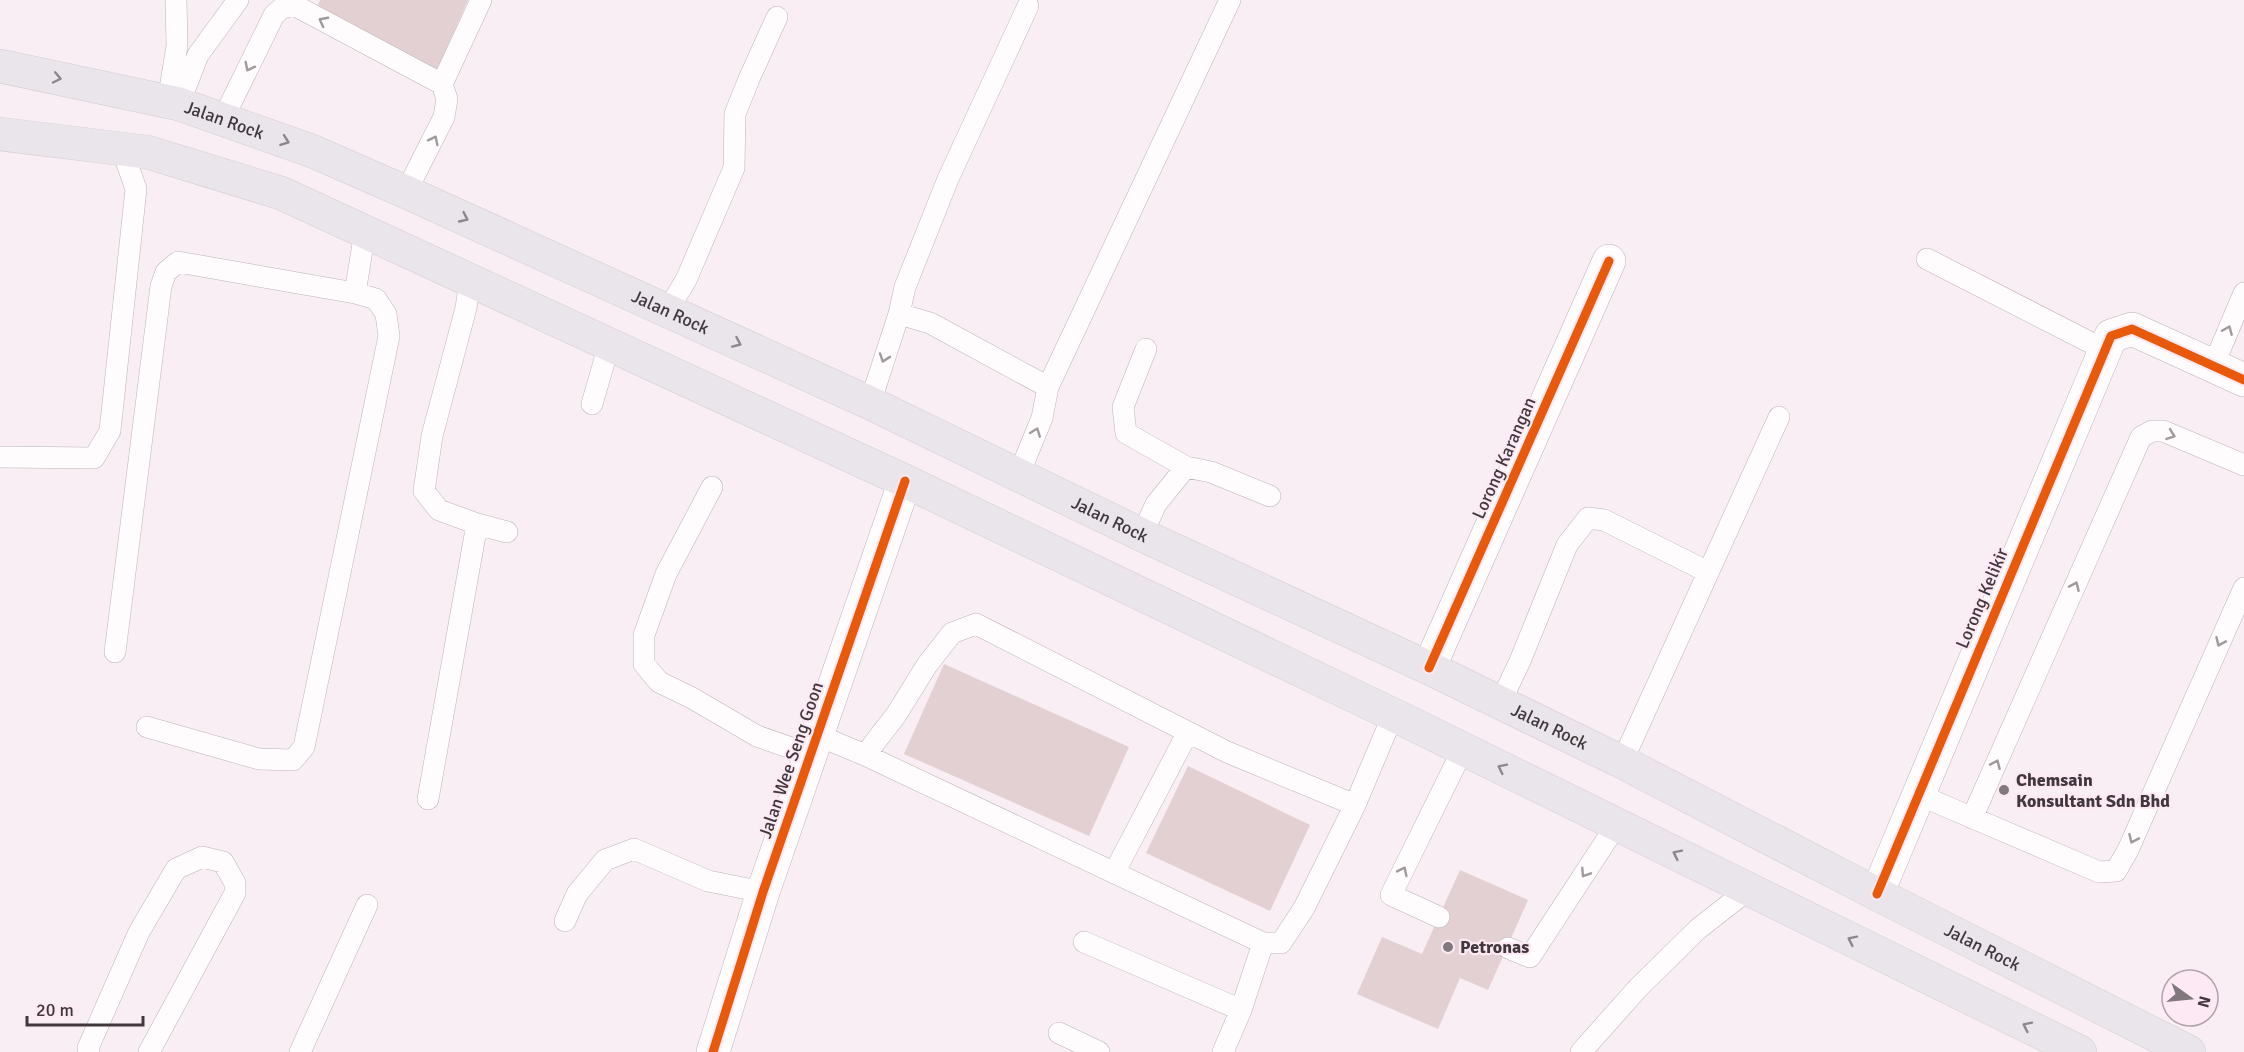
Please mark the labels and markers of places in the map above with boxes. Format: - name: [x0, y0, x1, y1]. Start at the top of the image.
- place label: Chemsain Konsultant Sdn Bhd: [2016, 769, 2170, 812]
- marker: Chemsain Konsultant Sdn Bhd: [1997, 783, 2011, 797]
- place label: Petronas: [1460, 936, 1529, 958]
- marker: Petronas: [1441, 940, 1455, 954]

